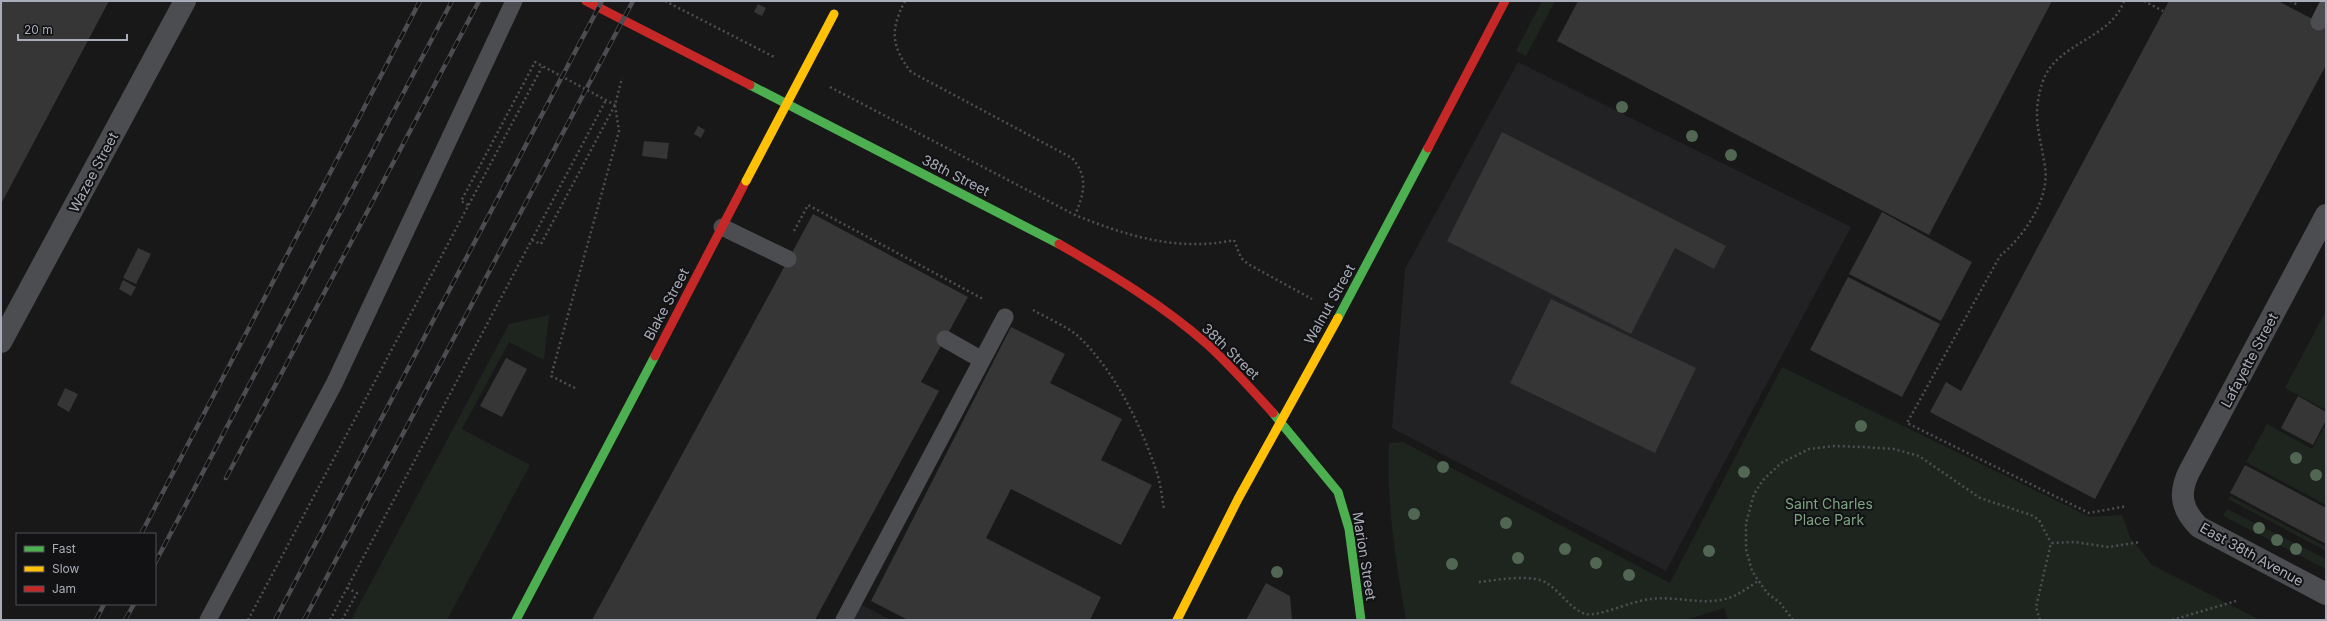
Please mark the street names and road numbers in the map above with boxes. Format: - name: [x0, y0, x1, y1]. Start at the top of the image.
- street label: Wazee Street: [65, 129, 121, 215]
- street label: 38th Street: [919, 151, 993, 199]
- street label: Walnut Street: [1300, 261, 1358, 347]
- street label: Blake Street: [640, 265, 692, 343]
- street label: Lafayette Street: [2217, 310, 2281, 410]
- street label: 38th Street: [1199, 319, 1264, 383]
- street label: Marion Street: [1350, 510, 1380, 602]
- street label: East 38th Avenue: [2197, 519, 2307, 589]

